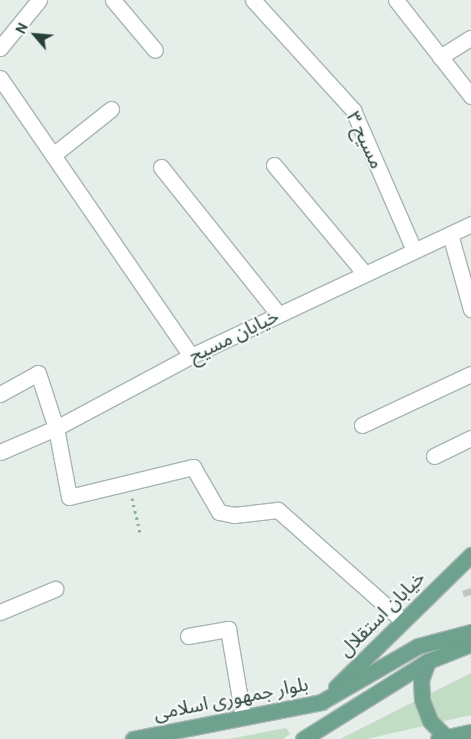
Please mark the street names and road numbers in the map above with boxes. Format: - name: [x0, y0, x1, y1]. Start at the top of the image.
- street label: مسیح ۳: [342, 108, 388, 172]
- street label: خیابان مسیح: [185, 304, 283, 368]
- street label: خیابان استقلال: [334, 566, 430, 662]
- street label: بلوار جمهوری اسلامی: [152, 673, 310, 725]

